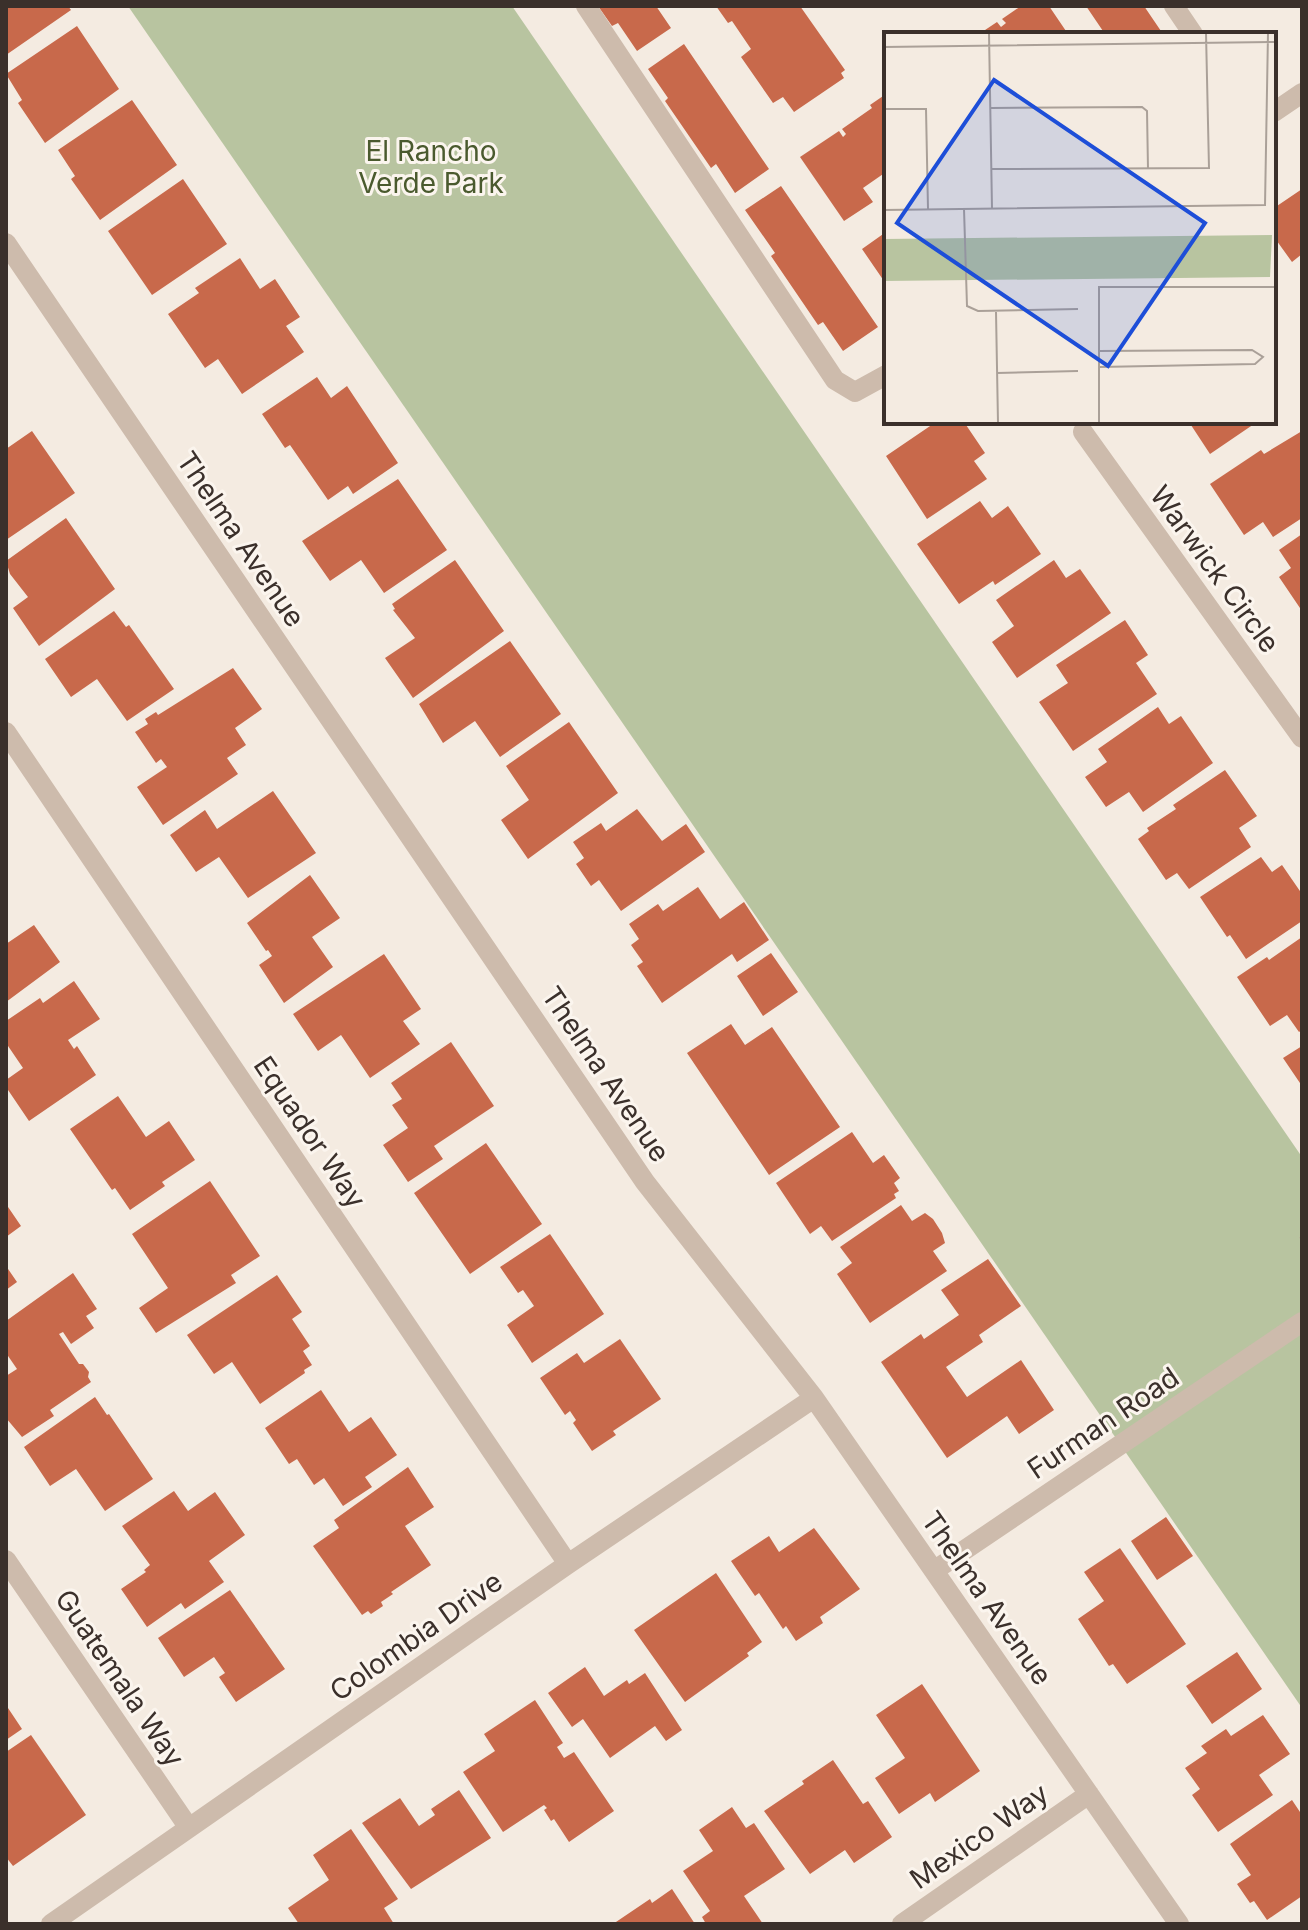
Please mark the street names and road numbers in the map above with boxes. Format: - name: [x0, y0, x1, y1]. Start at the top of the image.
- street label: Thelma Avenue: [170, 445, 312, 633]
- street label: Warwick Circle: [1143, 479, 1287, 659]
- street label: Thelma Avenue: [535, 980, 677, 1168]
- street label: Equador Way: [247, 1050, 373, 1214]
- street label: Furman Road: [1021, 1360, 1185, 1486]
- street label: Thelma Avenue: [915, 1505, 1059, 1691]
- street label: Colombia Drive: [323, 1564, 509, 1708]
- street label: Guatemala Way: [48, 1583, 192, 1773]
- street label: Mexico Way: [903, 1776, 1055, 1896]

